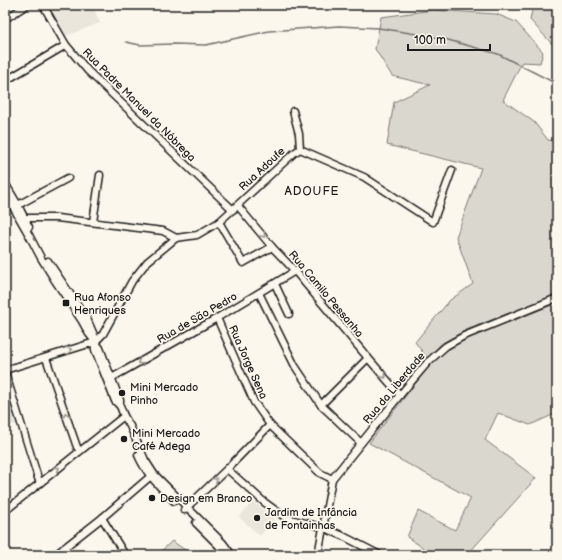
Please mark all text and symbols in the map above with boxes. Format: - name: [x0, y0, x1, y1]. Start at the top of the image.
- scale bar: [408, 26, 490, 52]
- text: 100 m: [414, 33, 446, 48]
- street label: Rua Padre Manuel da Nóbrega: [80, 46, 198, 164]
- street label: Rua Adoufe: [236, 144, 288, 193]
- district label: ADOUFE: [285, 184, 339, 199]
- one-way arrow: [258, 231, 265, 238]
- street label: Rua Camilo Pessanha: [286, 248, 366, 340]
- street label: Rua de São Pedro: [155, 290, 239, 346]
- place label: Rua Afonso Henriques: [74, 291, 131, 317]
- marker: Rua Afonso Henriques: [61, 298, 71, 308]
- street label: Rua Jorge Sena: [226, 323, 270, 401]
- one-way arrow: [65, 347, 72, 355]
- street label: Rua da Liberdade: [360, 349, 428, 426]
- one-way arrow: [137, 357, 145, 364]
- one-way arrow: [379, 372, 386, 379]
- place label: Mini Mercado Pinho: [130, 381, 198, 407]
- marker: Mini Mercado Pinho: [117, 388, 127, 398]
- one-way arrow: [62, 411, 71, 418]
- place label: Mini Mercado Café Adega: [132, 427, 200, 453]
- marker: Mini Mercado Café Adega: [119, 434, 129, 444]
- one-way arrow: [53, 467, 60, 474]
- one-way arrow: [210, 477, 218, 485]
- place label: Design em Branco: [160, 492, 252, 505]
- marker: Design em Branco: [147, 493, 157, 503]
- place label: Jardim de Infância de Fontainhas: [265, 506, 357, 532]
- marker: Jardim de Infância de Fontainhas: [252, 513, 262, 523]

